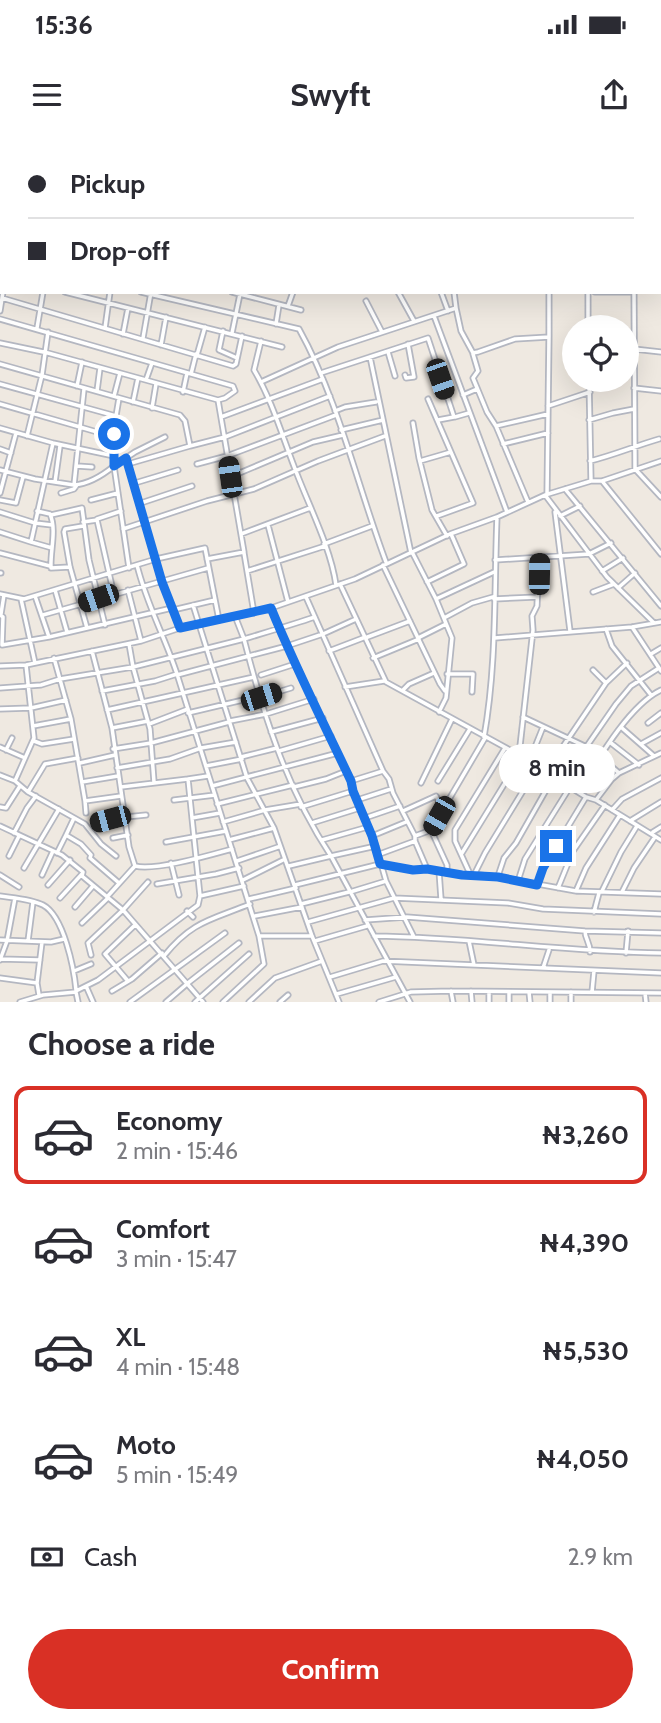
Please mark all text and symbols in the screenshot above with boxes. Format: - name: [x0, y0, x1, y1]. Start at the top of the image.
- text: 15:36: [35, 9, 93, 41]
- text: Swyft: [290, 75, 371, 114]
- icon: menu: [28, 76, 66, 114]
- icon: share: [595, 76, 633, 114]
- text: Pickup: [70, 168, 145, 200]
- text: Drop-off: [70, 235, 170, 267]
- map controls: [562, 315, 639, 392]
- button: locate: [562, 315, 639, 392]
- car: [424, 356, 457, 402]
- route start: [98, 418, 130, 450]
- car: [217, 455, 244, 499]
- car: [529, 553, 550, 595]
- car: [75, 581, 122, 615]
- car: [238, 681, 285, 713]
- callout: 8 min: [498, 744, 614, 794]
- text: 8 min: [528, 754, 586, 782]
- car: [420, 793, 459, 839]
- car: [87, 803, 134, 835]
- route end: [540, 830, 572, 862]
- text: Choose a ride: [28, 1024, 215, 1063]
- icon: car: [32, 1104, 95, 1167]
- text: Economy: [116, 1105, 222, 1137]
- text: ₦3,260: [541, 1119, 629, 1151]
- text: 2 min · 15:46: [116, 1137, 238, 1165]
- icon: car: [32, 1212, 95, 1275]
- text: Comfort: [116, 1213, 210, 1245]
- text: ₦4,390: [539, 1227, 629, 1259]
- text: 3 min · 15:47: [116, 1245, 237, 1273]
- icon: car: [32, 1320, 95, 1383]
- text: XL: [116, 1321, 145, 1353]
- text: ₦5,530: [542, 1335, 629, 1367]
- text: 4 min · 15:48: [116, 1353, 240, 1381]
- icon: car: [32, 1428, 95, 1491]
- text: Moto: [116, 1429, 176, 1461]
- text: ₦4,050: [535, 1443, 629, 1475]
- text: 5 min · 15:49: [116, 1461, 238, 1489]
- icon: cash: [28, 1538, 66, 1576]
- text: Cash: [84, 1541, 137, 1573]
- text: 2.9 km: [567, 1543, 633, 1571]
- button: Confirm: [28, 1629, 633, 1709]

